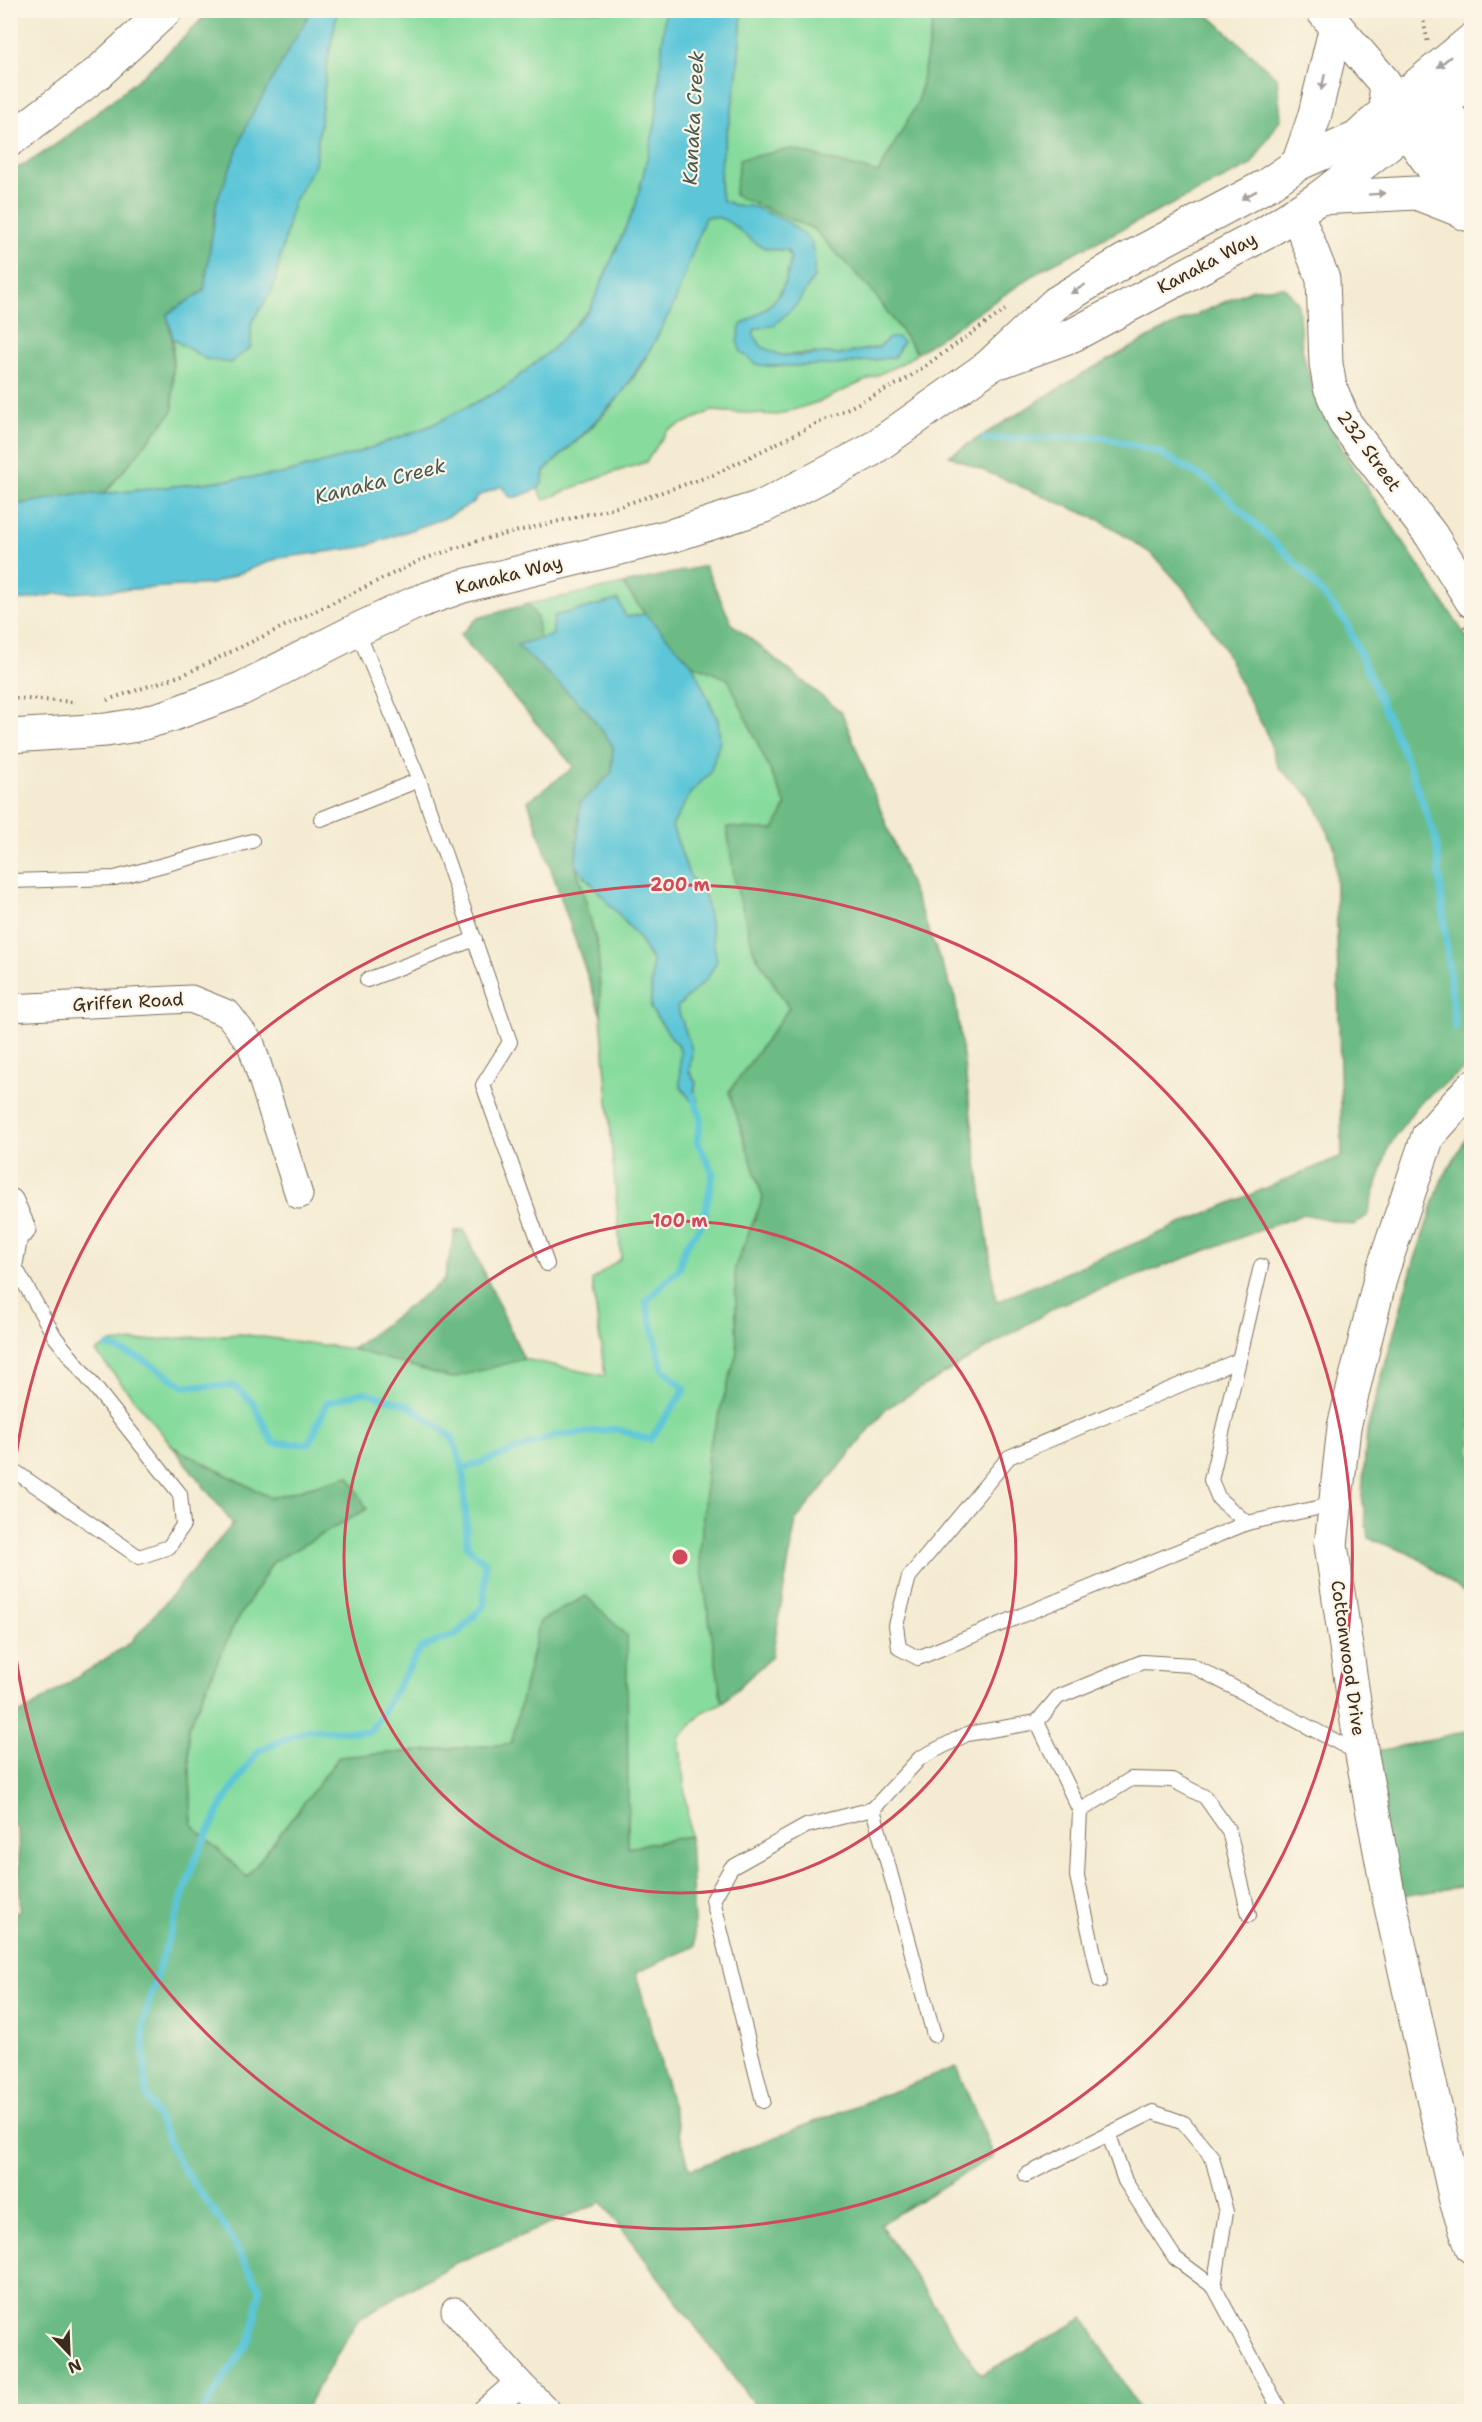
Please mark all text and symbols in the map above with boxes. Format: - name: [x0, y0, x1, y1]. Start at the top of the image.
- water label: Kanaka Creek: [677, 50, 710, 186]
- one-way arrow: [1436, 56, 1452, 69]
- one-way arrow: [1317, 73, 1327, 92]
- one-way arrow: [1368, 189, 1387, 199]
- one-way arrow: [1240, 190, 1257, 200]
- street label: Kanaka Way: [1153, 227, 1261, 299]
- one-way arrow: [1070, 284, 1086, 295]
- street label: 232 Street: [1331, 406, 1407, 496]
- water label: Kanaka Creek: [312, 452, 449, 510]
- street label: Kanaka Way: [453, 550, 565, 600]
- text: 200 m: [650, 873, 711, 897]
- street label: Griffen Road: [72, 987, 184, 1017]
- text: 100 m: [652, 1209, 708, 1233]
- centre of rings: [670, 1547, 690, 1567]
- street label: Cottonwood Drive: [1325, 1579, 1371, 1737]
- north arrow: [39, 2323, 99, 2383]
- text: N: [65, 2354, 85, 2378]

